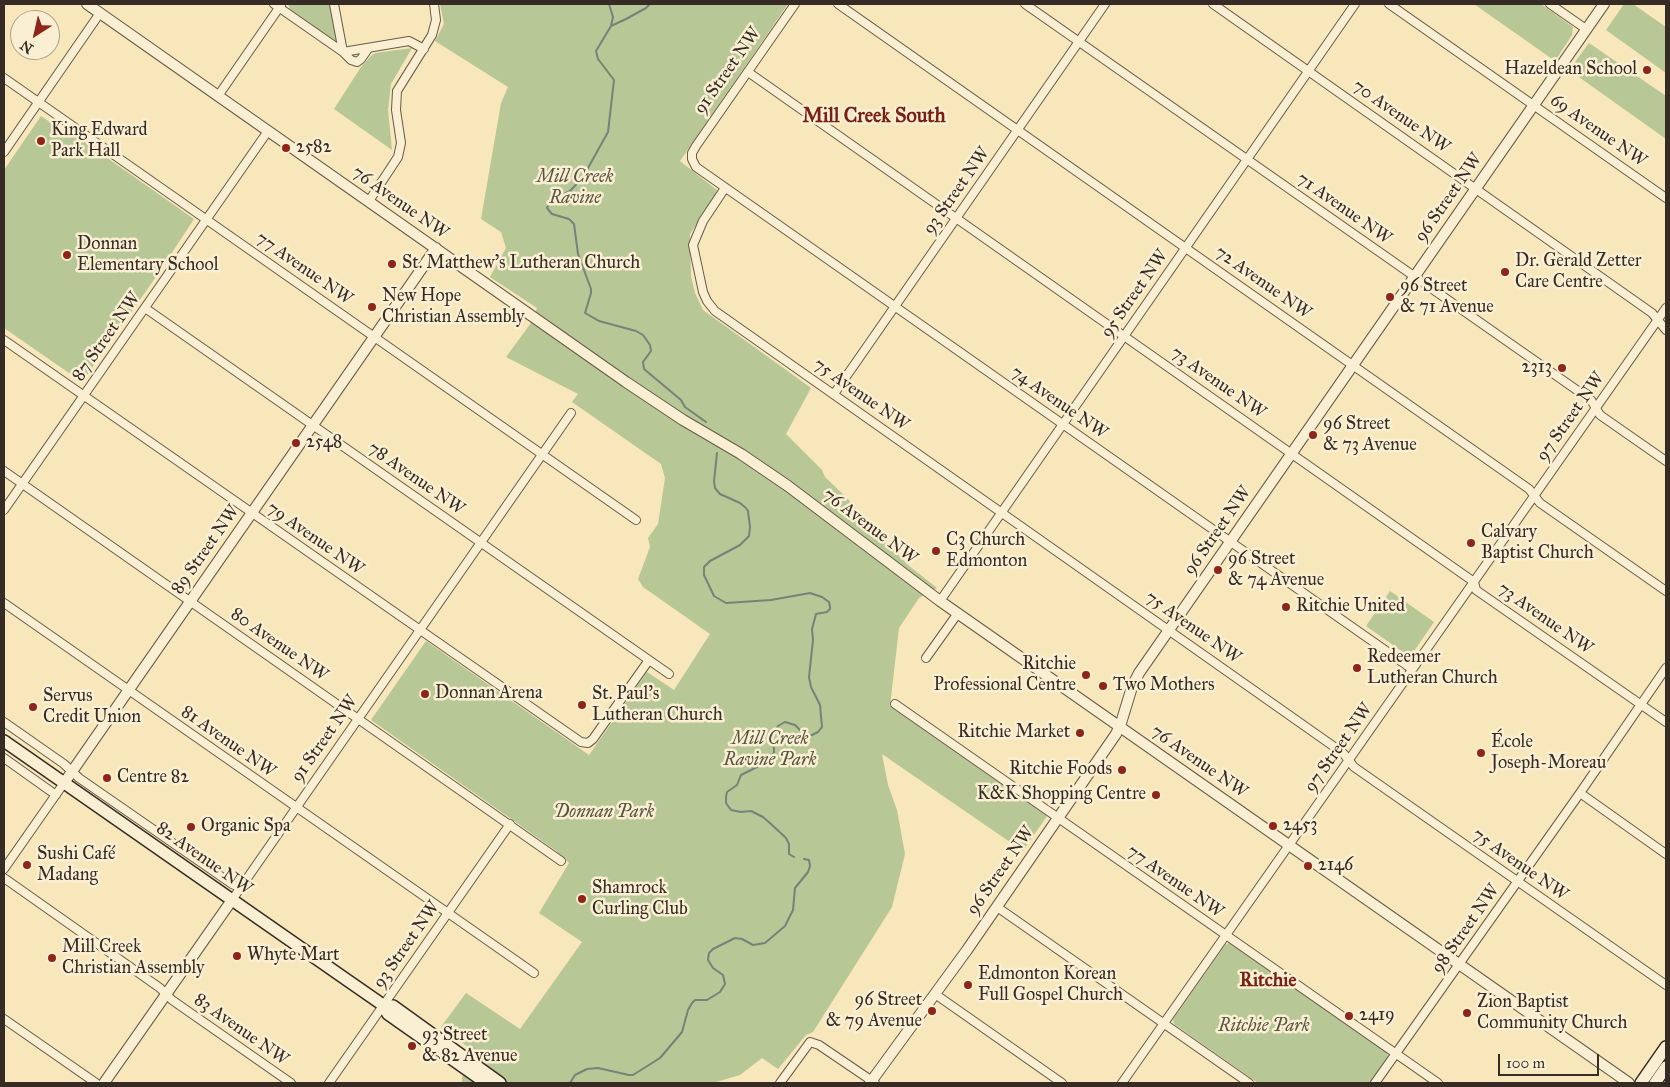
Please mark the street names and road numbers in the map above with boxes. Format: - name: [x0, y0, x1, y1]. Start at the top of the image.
- street label: 91 Street NW: [690, 23, 766, 119]
- street label: 70 Avenue NW: [1348, 75, 1454, 159]
- street label: 69 Avenue NW: [1546, 90, 1650, 172]
- street label: 93 Street NW: [919, 143, 995, 239]
- street label: 96 Street NW: [1410, 149, 1488, 247]
- street label: 76 Avenue NW: [348, 162, 452, 244]
- street label: 71 Avenue NW: [1292, 168, 1396, 250]
- street label: 77 Avenue NW: [251, 228, 357, 310]
- street label: 72 Avenue NW: [1211, 242, 1315, 324]
- street label: 95 Street NW: [1097, 246, 1173, 342]
- street label: 87 Street NW: [68, 288, 146, 386]
- street label: 73 Avenue NW: [1166, 342, 1270, 424]
- street label: 75 Avenue NW: [809, 354, 913, 436]
- street label: 74 Avenue NW: [1006, 362, 1112, 444]
- street label: 97 Street NW: [1532, 368, 1610, 466]
- street label: 78 Avenue NW: [363, 438, 469, 520]
- street label: 96 Street NW: [1179, 482, 1257, 580]
- street label: 76 Avenue NW: [818, 484, 922, 570]
- street label: 79 Avenue NW: [262, 498, 368, 580]
- street label: 89 Street NW: [167, 501, 245, 599]
- street label: 73 Avenue NW: [1493, 578, 1597, 660]
- street label: 75 Avenue NW: [1141, 587, 1245, 669]
- street label: 80 Avenue NW: [226, 603, 332, 687]
- street label: 91 Street NW: [287, 691, 363, 787]
- street label: 97 Street NW: [1300, 699, 1378, 797]
- street label: 81 Avenue NW: [176, 701, 280, 783]
- street label: 76 Avenue NW: [1147, 721, 1251, 803]
- street label: 82 Avenue NW: [152, 818, 256, 900]
- street label: 96 Street NW: [962, 822, 1040, 920]
- street label: 75 Avenue NW: [1468, 824, 1572, 906]
- street label: 77 Avenue NW: [1122, 841, 1228, 923]
- street label: 98 Street NW: [1427, 880, 1505, 978]
- street label: 93 Street NW: [369, 897, 445, 993]
- street label: 83 Avenue NW: [189, 989, 293, 1071]

